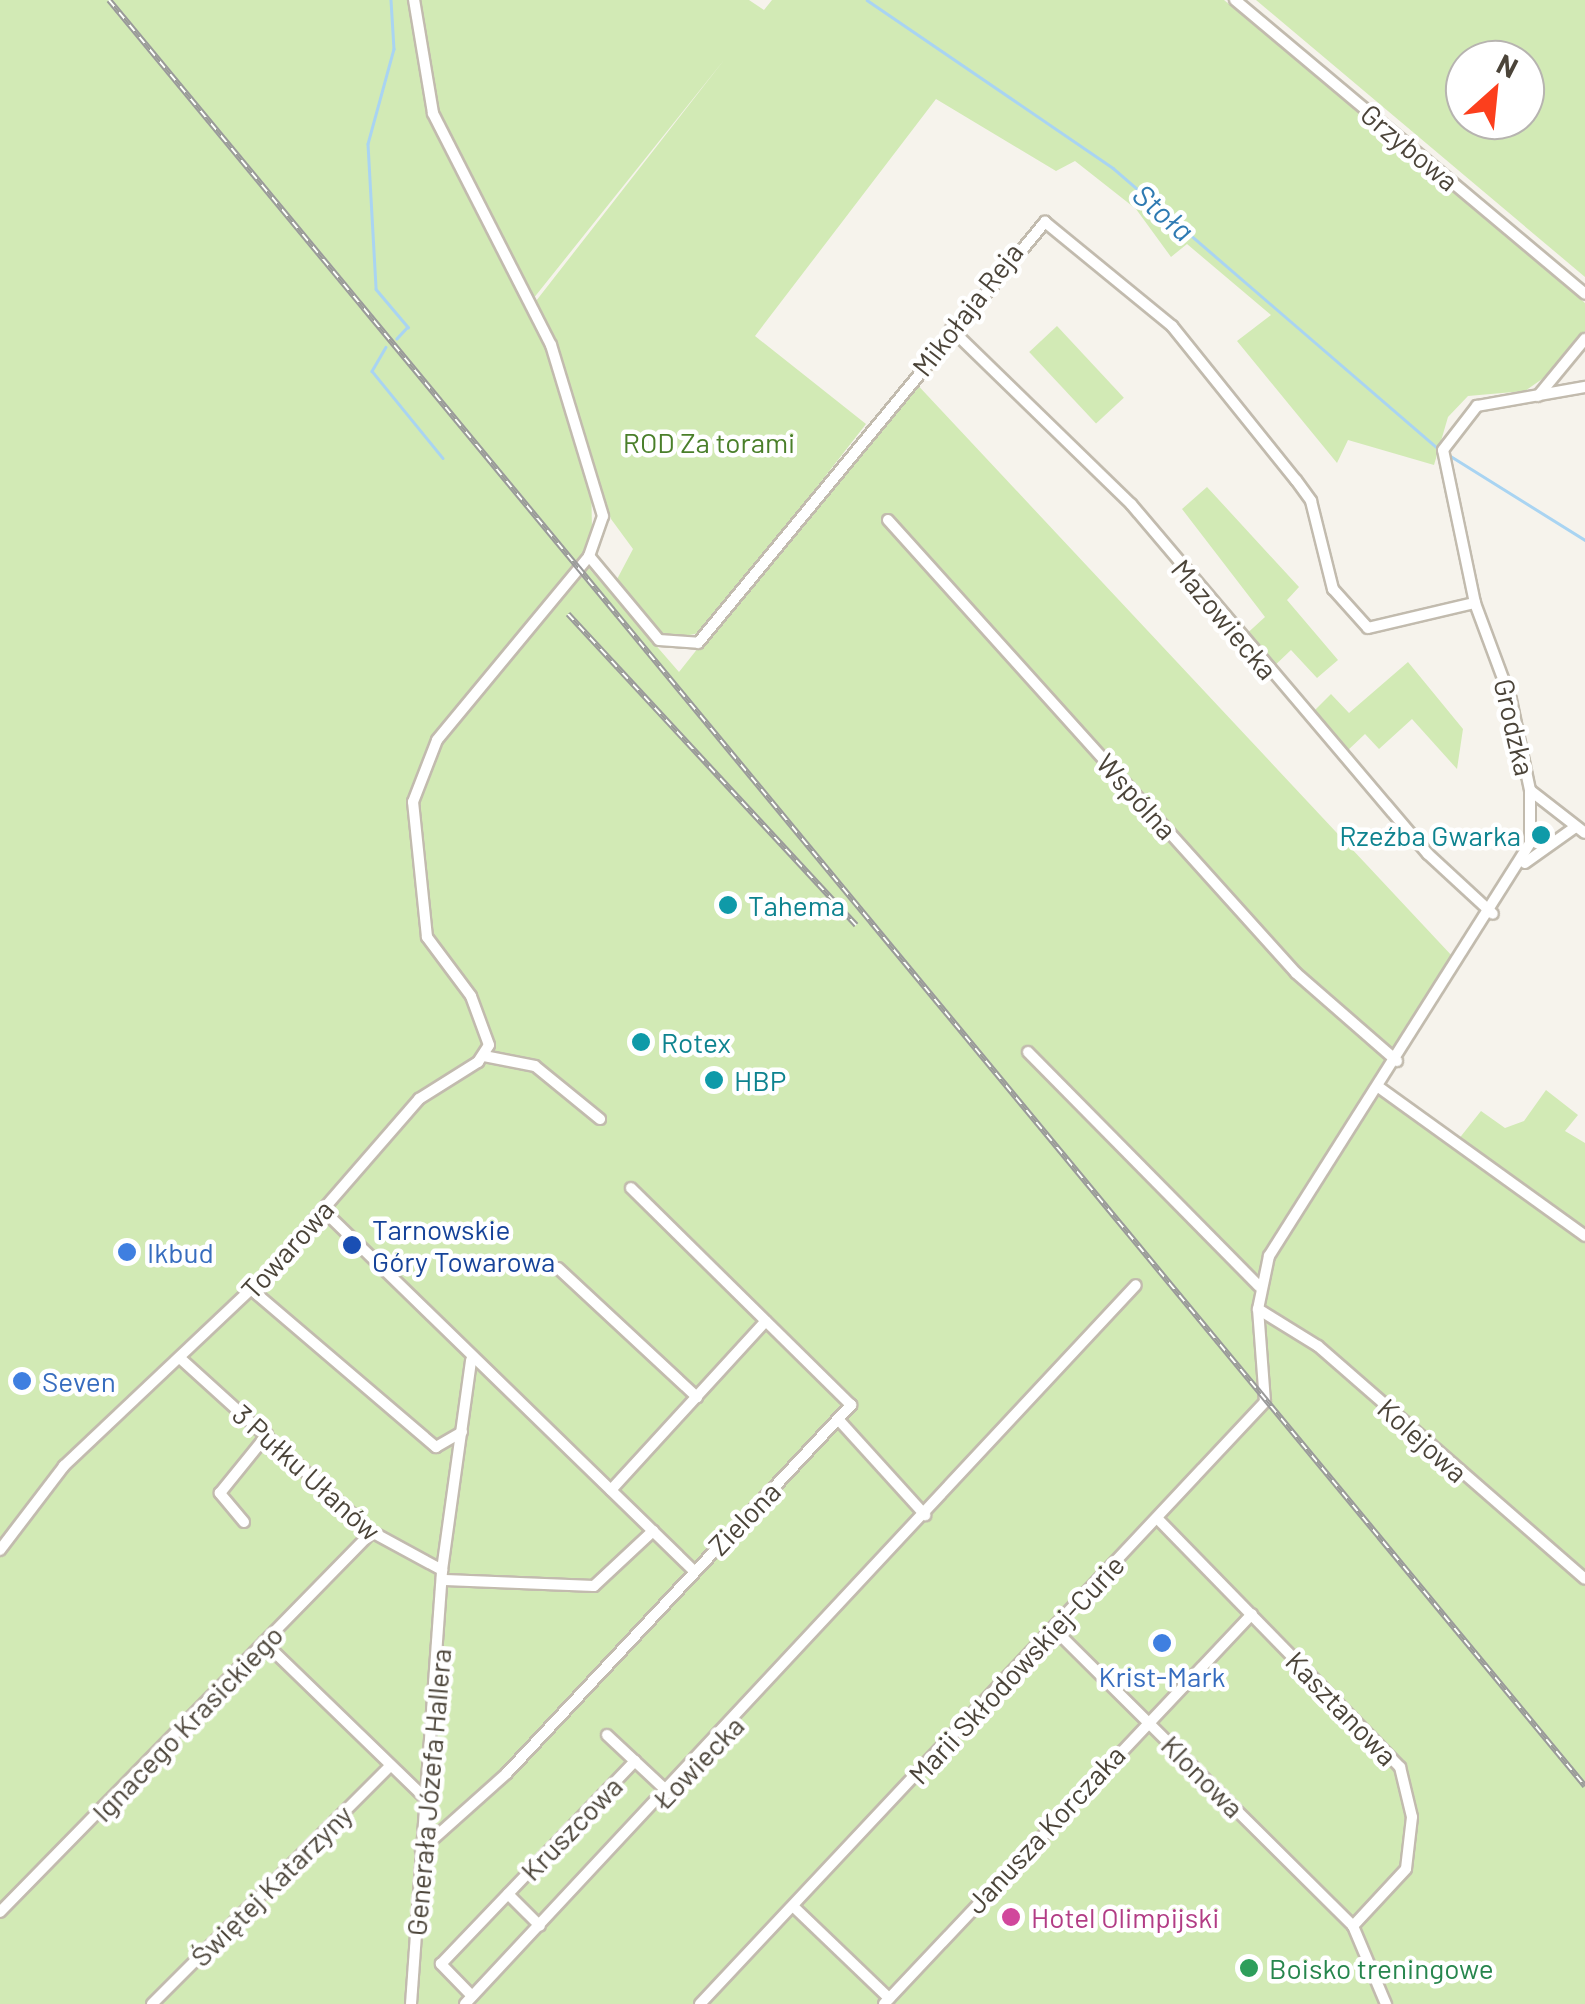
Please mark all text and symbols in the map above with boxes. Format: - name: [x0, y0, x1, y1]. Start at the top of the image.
- north arrow: [1445, 40, 1545, 140]
- text: N: [1492, 46, 1524, 84]
- street label: Grzybowa: [1354, 97, 1466, 197]
- water label: Stoła: [1126, 176, 1202, 248]
- street label: Mikołaja Reja: [905, 236, 1029, 382]
- park label: ROD Za torami: [623, 425, 795, 459]
- street label: Mazowiecka: [1165, 552, 1285, 686]
- street label: Grodzka: [1488, 675, 1542, 779]
- street label: Wspólna: [1090, 746, 1184, 846]
- place label: Rzeźba Gwarka: [1339, 818, 1521, 852]
- marker: Rzeźba Gwarka: [1530, 824, 1552, 846]
- place label: Tahema: [748, 888, 845, 922]
- marker: Tahema: [717, 894, 739, 916]
- place label: Rotex: [661, 1025, 731, 1059]
- marker: Rotex: [630, 1031, 652, 1053]
- place label: HBP: [734, 1063, 786, 1097]
- marker: HBP: [703, 1069, 725, 1091]
- street label: Towarowa: [234, 1193, 340, 1305]
- place label: Tarnowskie Góry Towarowa: [372, 1212, 555, 1278]
- marker: Tarnowskie Góry Towarowa: [341, 1234, 363, 1256]
- place label: Ikbud: [147, 1235, 214, 1269]
- marker: Ikbud: [116, 1241, 138, 1263]
- place label: Seven: [42, 1364, 116, 1398]
- marker: Seven: [11, 1370, 33, 1392]
- street label: Kolejowa: [1371, 1391, 1475, 1489]
- street label: 3 Pułku Ułanów: [226, 1397, 388, 1547]
- street label: Zielona: [701, 1474, 787, 1562]
- street label: Marii Skłodowskiej-Curie: [901, 1548, 1131, 1790]
- street label: Ignacego Krasickiego: [85, 1618, 289, 1828]
- marker: Krist-Mark: [1151, 1632, 1173, 1654]
- street label: Kasztanowa: [1279, 1644, 1405, 1772]
- street label: Generała Józefa Hallera: [399, 1647, 457, 1937]
- place label: Krist-Mark: [1098, 1659, 1226, 1693]
- street label: Łowiecka: [645, 1708, 751, 1816]
- street label: Klonowa: [1155, 1728, 1251, 1824]
- street label: Janusza Korczaka: [958, 1738, 1132, 1920]
- street label: Kruszcowa: [513, 1769, 629, 1887]
- street label: Świętej Katarzyny: [183, 1797, 359, 1973]
- place label: Hotel Olimpijski: [1031, 1900, 1219, 1934]
- marker: Hotel Olimpijski: [1000, 1906, 1022, 1928]
- place label: Boisko treningowe: [1269, 1951, 1494, 1985]
- marker: Boisko treningowe: [1238, 1957, 1260, 1979]

